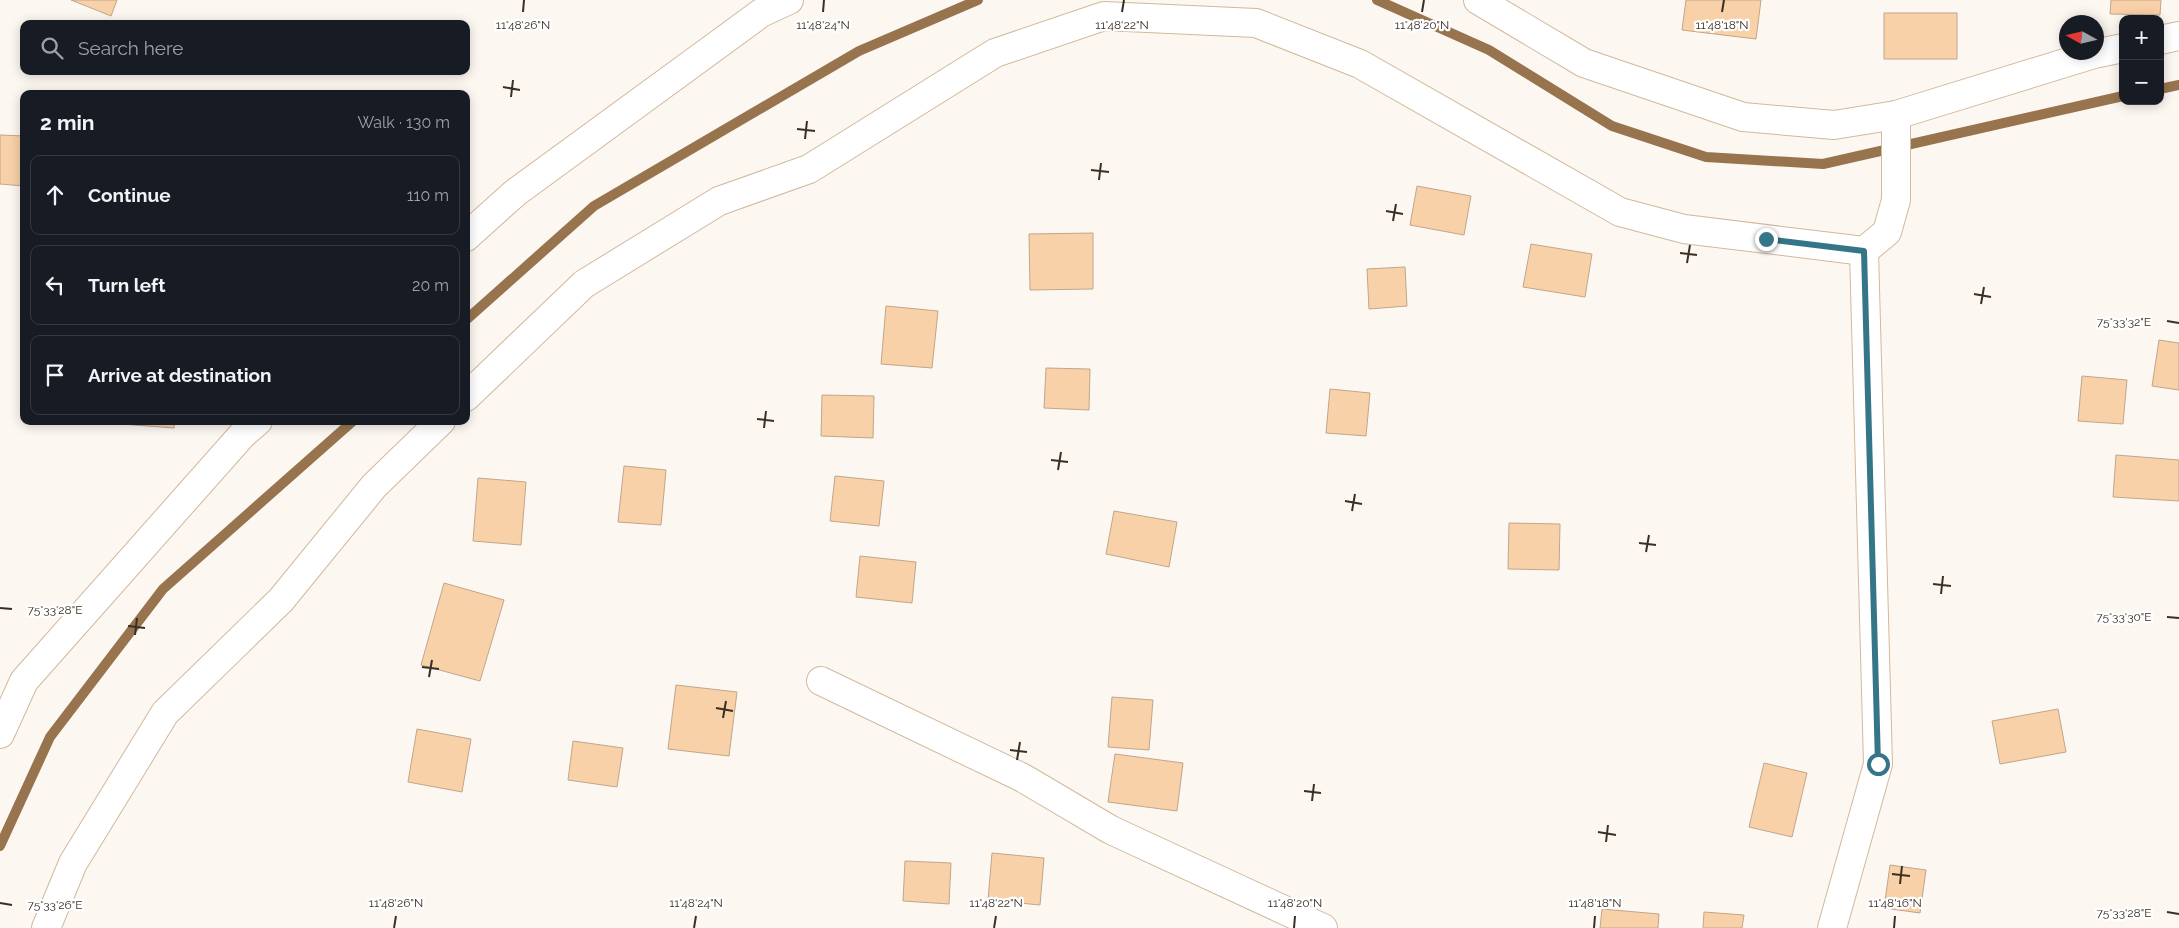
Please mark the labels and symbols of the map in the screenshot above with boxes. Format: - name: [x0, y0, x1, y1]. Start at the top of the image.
- north arrow: [2059, 15, 2104, 60]
- text: 11°48'26"N: [496, 18, 550, 32]
- text: 11°48'24"N: [796, 18, 850, 32]
- text: 11°48'22"N: [1095, 18, 1149, 32]
- text: 11°48'20"N: [1395, 18, 1449, 32]
- text: 11°48'18"N: [1695, 18, 1749, 32]
- route end: [1755, 228, 1778, 251]
- text: 75°33'32"E: [2097, 315, 2151, 329]
- text: 75°33'28"E: [27, 603, 83, 617]
- text: 75°33'30"E: [2096, 610, 2152, 624]
- route start: [1867, 753, 1890, 776]
- text: 11°48'26"N: [369, 896, 423, 910]
- text: 11°48'24"N: [669, 896, 723, 910]
- text: 11°48'22"N: [969, 896, 1023, 910]
- text: 11°48'20"N: [1268, 896, 1322, 910]
- text: 11°48'18"N: [1568, 896, 1622, 910]
- text: 11°48'16"N: [1868, 896, 1922, 910]
- text: 75°33'26"E: [27, 898, 83, 912]
- text: 75°33'28"E: [2096, 906, 2152, 920]

